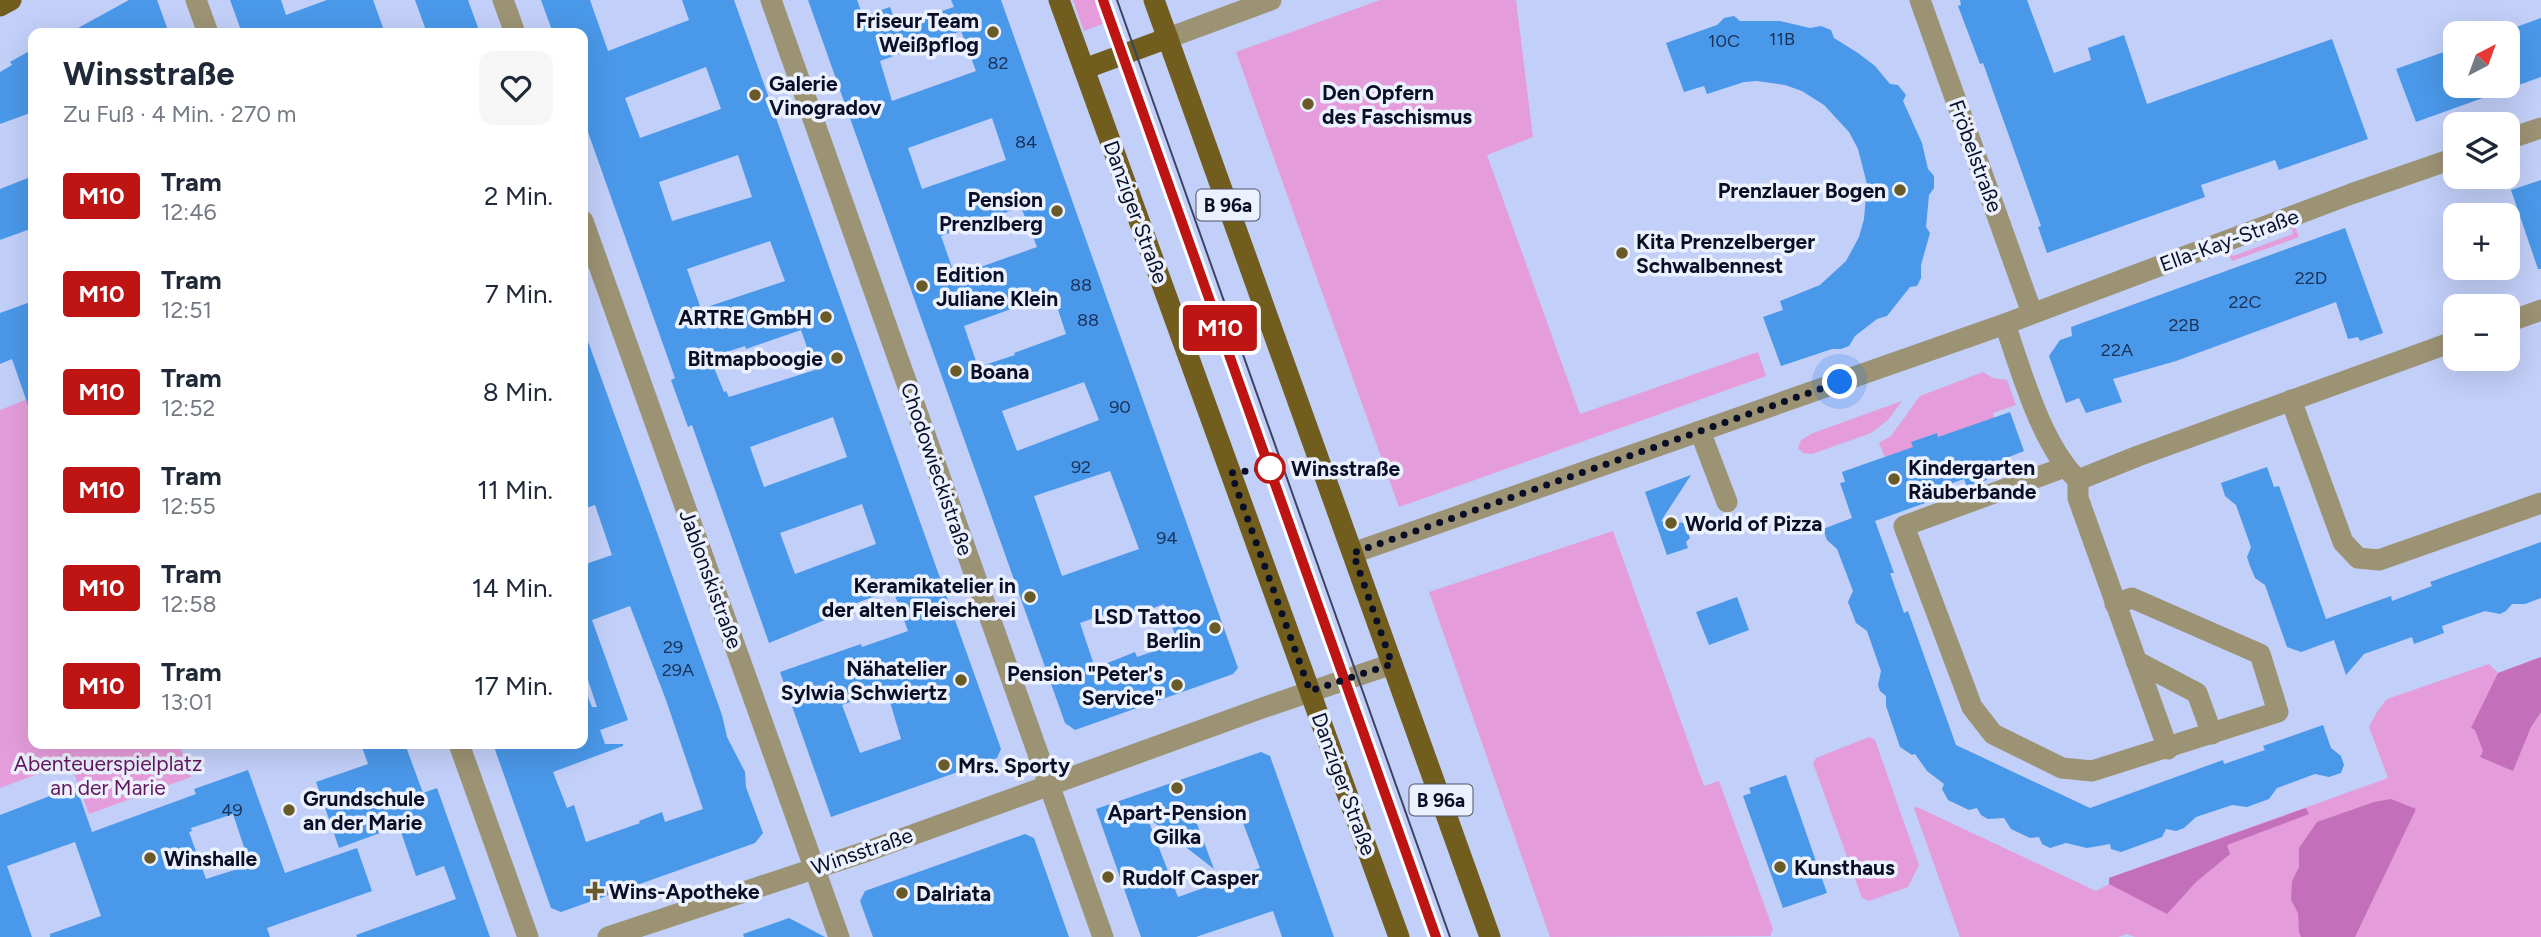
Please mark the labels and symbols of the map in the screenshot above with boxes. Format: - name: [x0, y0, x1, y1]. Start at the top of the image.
- place label: Friseur Team Weißpflog: [856, 8, 979, 57]
- north arrow: [2443, 21, 2520, 98]
- marker: Friseur Team Weißpflog: [985, 24, 1001, 40]
- house number: 11B: [1769, 28, 1795, 50]
- house number: 10C: [1708, 30, 1740, 52]
- house number: 82: [987, 52, 1009, 74]
- place label: Galerie Vinogradov: [769, 71, 882, 120]
- place label: Den Opfern des Faschismus: [1322, 80, 1472, 129]
- marker: Galerie Vinogradov: [747, 87, 763, 103]
- marker: Den Opfern des Faschismus: [1300, 96, 1316, 112]
- street label: Fröbelstraße: [1944, 96, 2008, 216]
- house number: 84: [1015, 131, 1037, 153]
- street label: Danziger Straße: [1099, 137, 1173, 287]
- place label: Prenzlauer Bogen: [1718, 178, 1886, 203]
- marker: Prenzlauer Bogen: [1892, 182, 1908, 198]
- place label: Pension Prenzlberg: [939, 187, 1043, 236]
- road number: B 96a: [1196, 190, 1260, 220]
- marker: Pension Prenzlberg: [1049, 203, 1065, 219]
- street label: Ella-Kay-Straße: [2156, 203, 2302, 277]
- place label: Kita Prenzelberger Schwalbennest: [1636, 229, 1815, 278]
- marker: Kita Prenzelberger Schwalbennest: [1614, 245, 1630, 261]
- place label: Edition Juliane Klein: [936, 262, 1058, 311]
- house number: 22D: [2295, 267, 2327, 289]
- house number: 88: [1070, 274, 1092, 296]
- marker: Edition Juliane Klein: [914, 278, 930, 294]
- house number: 22C: [2228, 291, 2262, 313]
- place label: ARTRE GmbH: [678, 305, 812, 330]
- line badge: M10: [1180, 305, 1260, 351]
- marker: ARTRE GmbH: [818, 309, 834, 325]
- house number: 88: [1077, 309, 1099, 331]
- house number: 22B: [2168, 314, 2200, 336]
- house number: 22A: [2101, 339, 2133, 361]
- place label: Bitmapboogie: [687, 346, 823, 371]
- marker: Bitmapboogie: [829, 350, 845, 366]
- place label: Boana: [970, 359, 1029, 384]
- marker: Boana: [948, 363, 964, 379]
- your location: [1822, 364, 1857, 399]
- street label: Chodowieckistraße: [896, 379, 978, 559]
- house number: 90: [1109, 396, 1131, 418]
- marker: Winsstraße: [1255, 453, 1285, 483]
- place label: Kindergarten Räuberbande: [1908, 455, 2037, 504]
- house number: 92: [1071, 456, 1091, 478]
- place label: Winsstraße: [1291, 456, 1401, 481]
- marker: Kindergarten Räuberbande: [1886, 471, 1902, 487]
- street label: Jablonskistraße: [674, 506, 748, 652]
- place label: World of Pizza: [1685, 511, 1822, 536]
- marker: World of Pizza: [1663, 515, 1679, 531]
- house number: 94: [1156, 527, 1178, 549]
- place label: Keramikatelier in der alten Fleischerei: [822, 573, 1016, 622]
- marker: Keramikatelier in der alten Fleischerei: [1022, 589, 1038, 605]
- place label: LSD Tattoo Berlin: [1094, 604, 1201, 653]
- marker: LSD Tattoo Berlin: [1207, 620, 1223, 636]
- house number: 29: [663, 636, 683, 658]
- place label: Nähatelier Sylwia Schwiertz: [781, 656, 947, 705]
- house number: 29A: [662, 659, 694, 681]
- place label: Pension "Peter's Service": [1007, 661, 1163, 710]
- marker: Nähatelier Sylwia Schwiertz: [953, 672, 969, 688]
- marker: Pension "Peter's Service": [1169, 677, 1185, 693]
- street label: Danziger Straße: [1307, 709, 1381, 859]
- park label: Abenteuerspielplatz an der Marie: [14, 751, 202, 800]
- place label: Mrs. Sporty: [958, 753, 1071, 778]
- marker: Mrs. Sporty: [936, 757, 952, 773]
- marker: Apart-Pension Gilka: [1169, 780, 1185, 796]
- road number: B 96a: [1410, 785, 1472, 816]
- place label: Grundschule an der Marie: [303, 786, 425, 835]
- house number: 49: [221, 799, 243, 821]
- place label: Apart-Pension Gilka: [1107, 800, 1247, 849]
- marker: Grundschule an der Marie: [281, 802, 297, 818]
- street label: Winsstraße: [808, 822, 916, 880]
- place label: Winshalle: [164, 846, 257, 871]
- marker: Winshalle: [142, 850, 158, 866]
- place label: Kunsthaus: [1794, 855, 1895, 880]
- marker: Kunsthaus: [1772, 859, 1788, 875]
- place label: Rudolf Casper: [1122, 865, 1259, 890]
- marker: Rudolf Casper: [1100, 869, 1116, 885]
- place label: Wins-Apotheke: [609, 879, 760, 904]
- place label: Dalriata: [916, 881, 991, 906]
- marker: Wins-Apotheke: [587, 883, 603, 899]
- marker: Dalriata: [894, 885, 910, 901]

